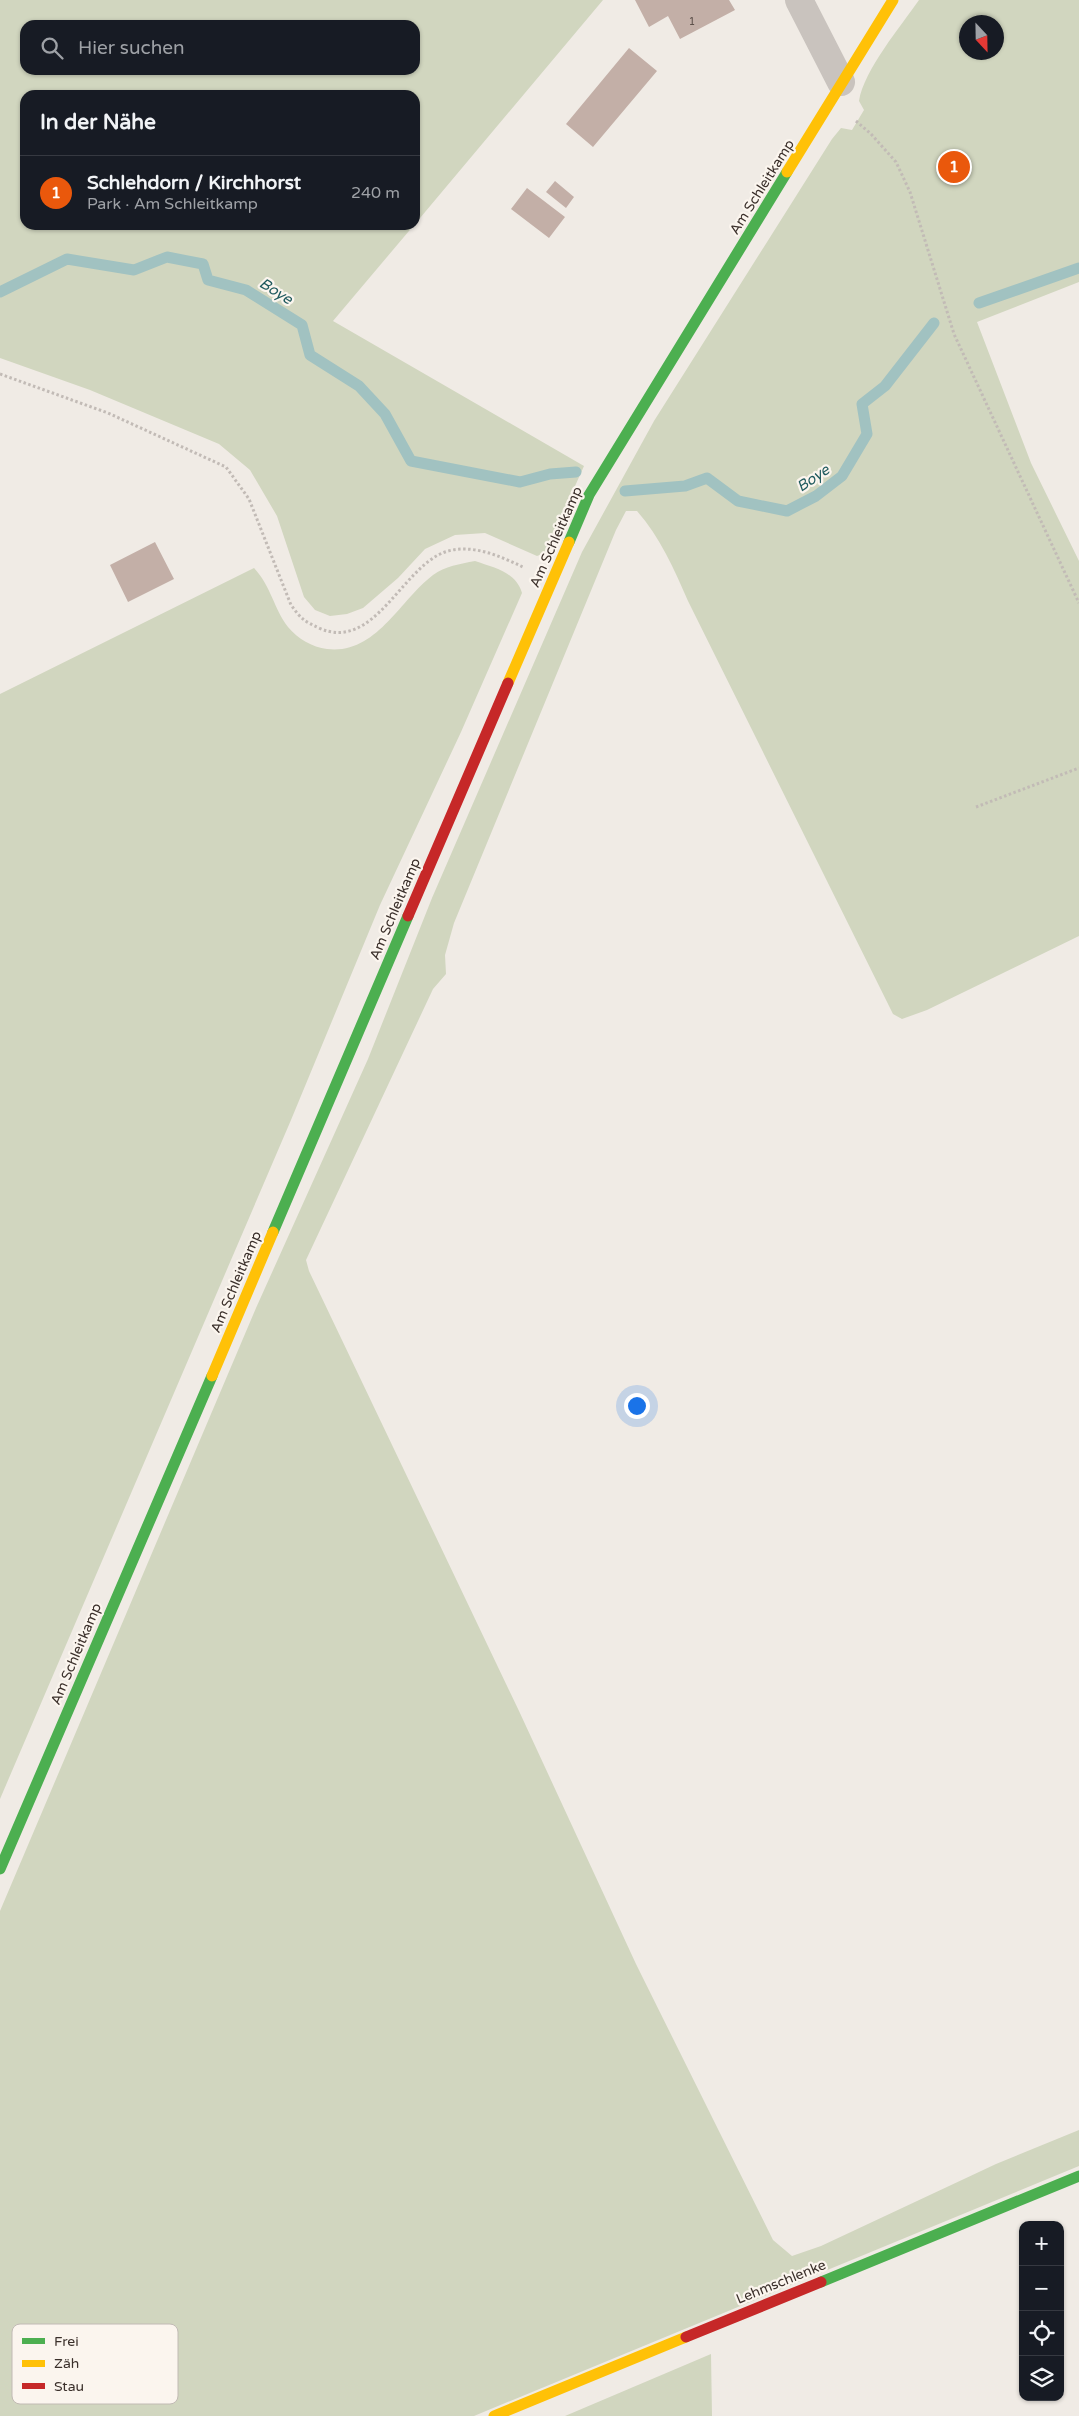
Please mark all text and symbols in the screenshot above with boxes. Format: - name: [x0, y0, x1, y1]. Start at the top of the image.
- house number: 1: [689, 15, 695, 28]
- north arrow: [959, 15, 1004, 60]
- search box: [20, 20, 420, 75]
- icon: search: [38, 34, 66, 62]
- text: Hier suchen: [78, 37, 185, 59]
- text: In der Nähe: [40, 110, 156, 135]
- street label: Am Schleitkamp: [726, 136, 798, 238]
- pin: 1: [938, 148, 970, 186]
- text: Schlehdorn / Kirchhorst: [87, 172, 301, 194]
- text: 1: [51, 183, 61, 203]
- text: 240 m: [351, 183, 400, 203]
- text: Park · Am Schleitkamp: [87, 194, 258, 214]
- water label: Boye: [256, 274, 297, 309]
- water label: Boye: [793, 460, 834, 495]
- street label: Am Schleitkamp: [526, 484, 586, 590]
- street label: Am Schleitkamp: [366, 855, 424, 962]
- street label: Am Schleitkamp: [207, 1228, 265, 1335]
- your location: [624, 1393, 650, 1419]
- street label: Am Schleitkamp: [47, 1600, 105, 1707]
- map controls: [1019, 2221, 1064, 2401]
- button: +: [1019, 2221, 1064, 2266]
- street label: Lehmschlenke: [734, 2256, 828, 2308]
- button: −: [1019, 2266, 1064, 2311]
- button: locate: [1019, 2311, 1064, 2356]
- legend: [12, 2324, 178, 2404]
- text: Frei: [54, 2333, 79, 2350]
- text: Zäh: [54, 2355, 79, 2372]
- button: layers: [1019, 2356, 1064, 2401]
- text: Stau: [54, 2378, 84, 2395]

